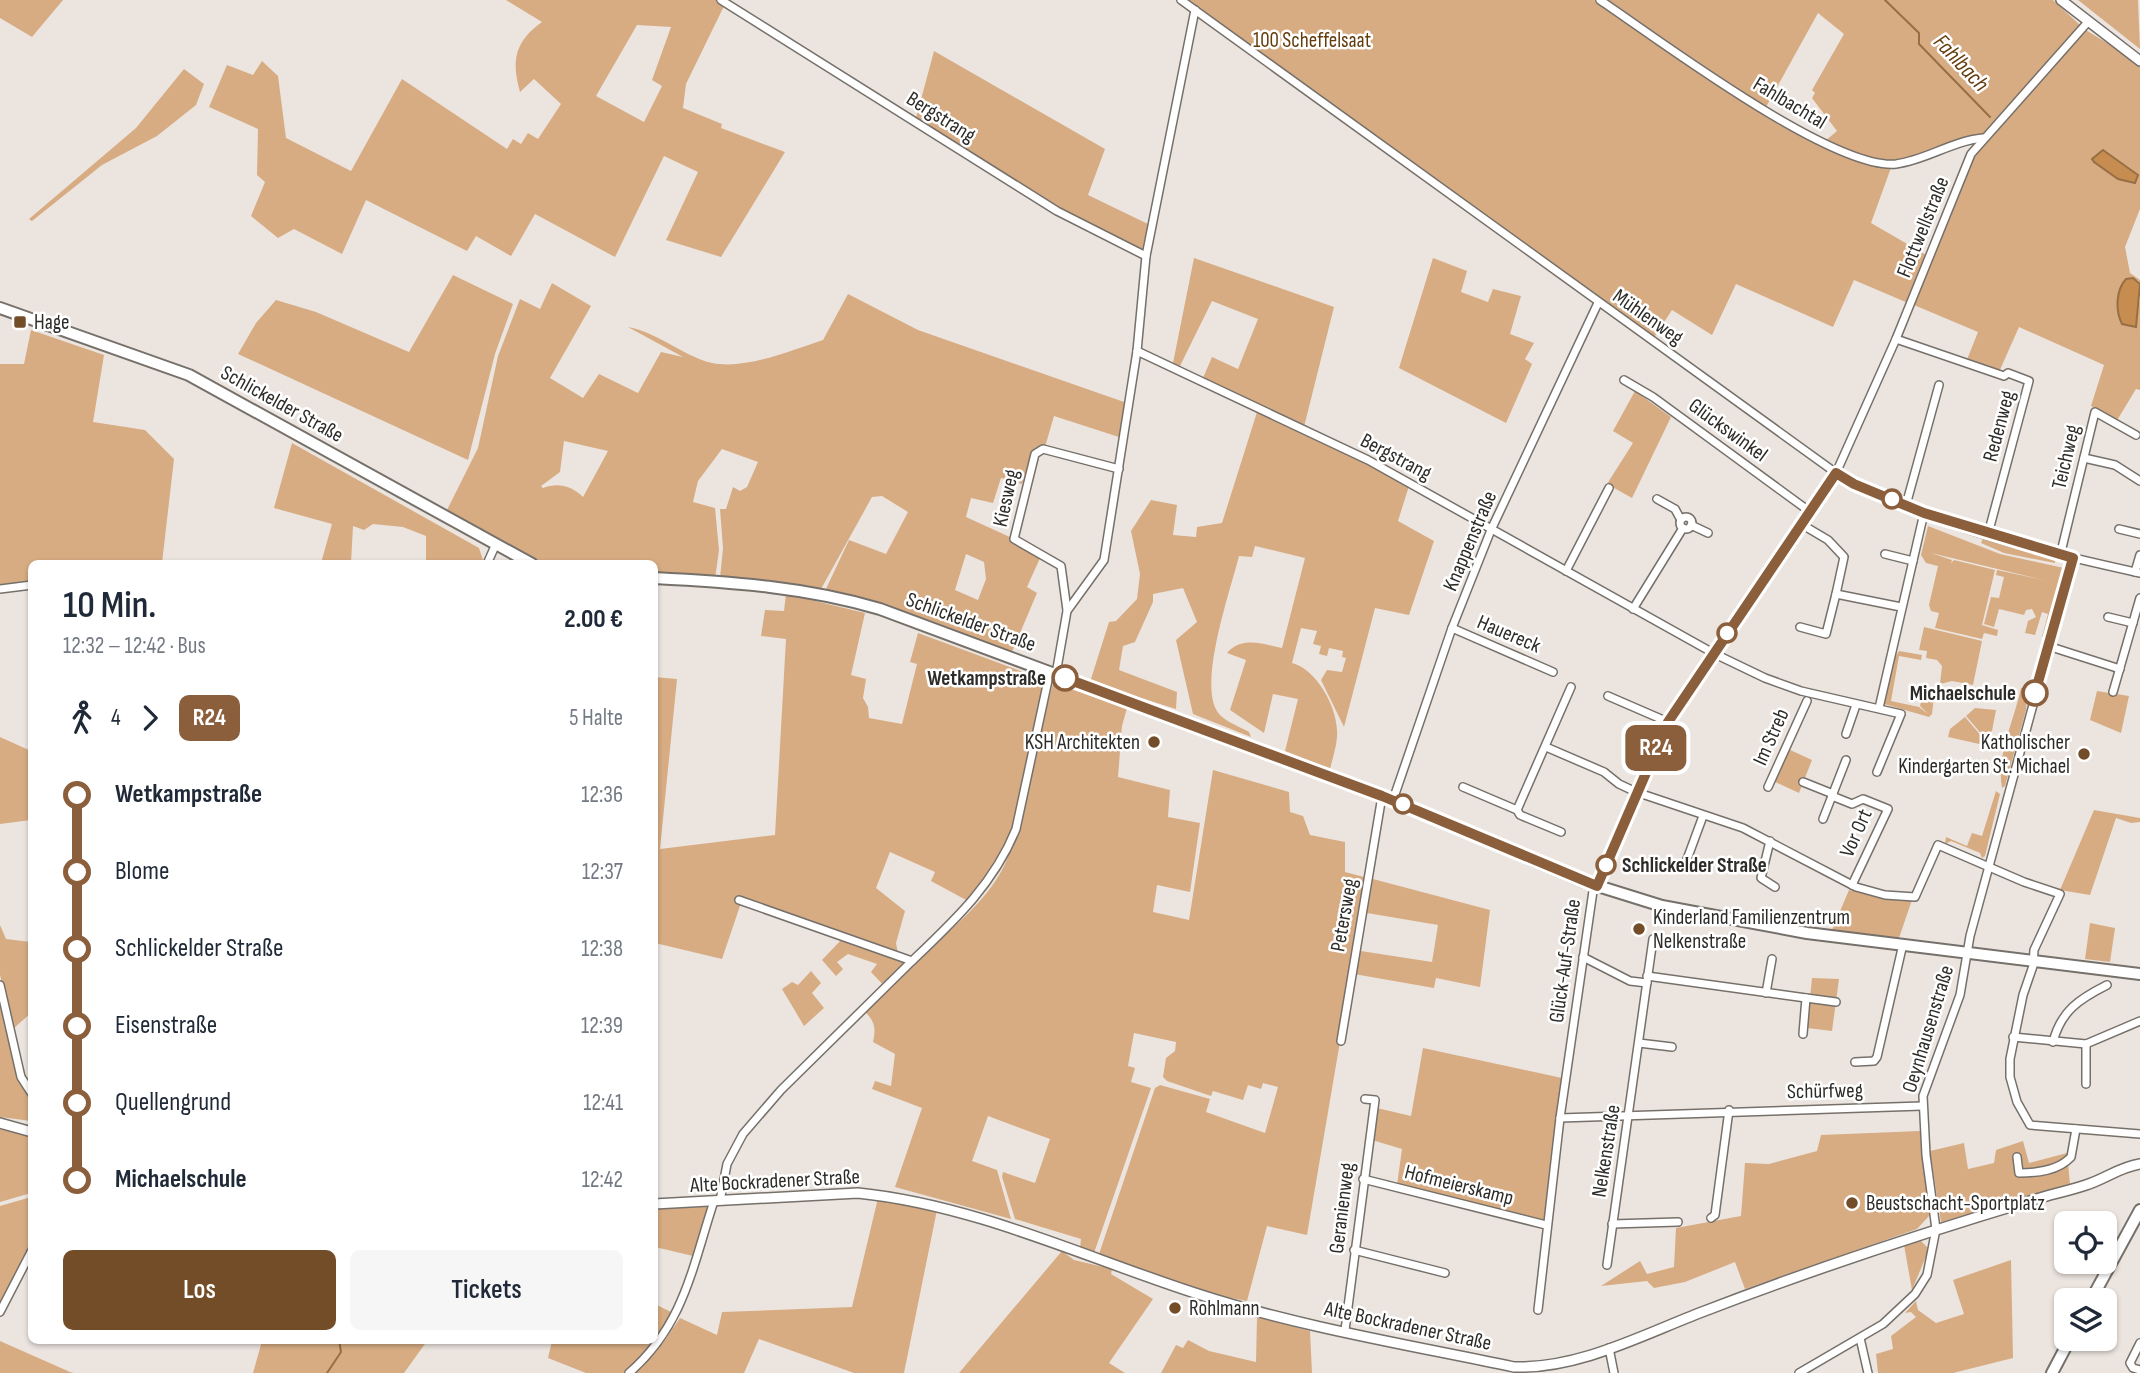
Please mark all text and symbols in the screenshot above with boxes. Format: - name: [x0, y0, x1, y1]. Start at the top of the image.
- park label: 100 Scheffelsaat: [1253, 28, 1371, 53]
- water label: Fahlbach: [1927, 28, 1995, 98]
- street label: Fahlbachtal: [1749, 71, 1831, 135]
- street label: Bergstrang: [902, 86, 980, 148]
- street label: Flottwellstraße: [1891, 173, 1955, 281]
- street label: Mühlenweg: [1608, 284, 1688, 350]
- place label: Hage: [34, 310, 70, 335]
- marker: Hage: [12, 314, 28, 330]
- street label: Schlickelder Straße: [216, 360, 348, 448]
- street label: Redenweg: [1978, 388, 2020, 464]
- street label: Glückswinkel: [1684, 393, 1772, 467]
- street label: Teichweg: [2046, 422, 2086, 492]
- street label: Bergstrang: [1356, 428, 1436, 486]
- street label: Kiesweg: [988, 467, 1024, 529]
- street label: Knappenstraße: [1438, 487, 1502, 595]
- unlabelled marker: [1882, 489, 1902, 509]
- text: 10 Min.: [63, 583, 156, 628]
- street label: Schlickelder Straße: [903, 587, 1039, 657]
- text: 2.00 €: [564, 604, 623, 635]
- street label: Hauereck: [1473, 609, 1545, 659]
- unlabelled marker: [1717, 623, 1737, 643]
- text: 12:32 – 12:42 · Bus: [63, 632, 206, 660]
- marker: Wetkampstraße: [1052, 665, 1078, 691]
- place label: Wetkampstraße: [927, 666, 1046, 691]
- marker: Michaelschule: [2022, 680, 2048, 706]
- place label: Michaelschule: [1910, 681, 2016, 706]
- icon: walk: [63, 699, 101, 737]
- icon: forward: [131, 699, 169, 737]
- text: R24: [193, 703, 226, 732]
- text: 4: [111, 704, 121, 732]
- text: 5 Halte: [569, 704, 623, 732]
- street label: Im Streb: [1748, 705, 1794, 769]
- line badge: R24: [1616, 725, 1696, 771]
- place label: KSH Architekten: [1025, 730, 1140, 755]
- place label: Katholischer Kindergarten St. Michael: [1898, 730, 2070, 779]
- text: R24: [1639, 733, 1673, 762]
- marker: KSH Architekten: [1146, 734, 1162, 750]
- marker: Katholischer Kindergarten St. Michael: [2076, 746, 2092, 762]
- text: Wetkampstraße: [115, 779, 262, 810]
- text: 12:36: [581, 781, 623, 809]
- unlabelled marker: [1393, 794, 1413, 814]
- street label: Vor Ort: [1834, 805, 1878, 861]
- place label: Schlickelder Straße: [1622, 853, 1767, 878]
- marker: Schlickelder Straße: [1596, 855, 1616, 875]
- text: Blome: [115, 856, 169, 887]
- text: 12:37: [582, 858, 623, 886]
- street label: Petersweg: [1325, 877, 1363, 953]
- street label: Glück-Auf-Straße: [1544, 898, 1586, 1024]
- place label: Kinderland Familienzentrum Nelkenstraße: [1653, 905, 1850, 954]
- marker: Kinderland Familienzentrum Nelkenstraße: [1631, 921, 1647, 937]
- text: Schlickelder Straße: [115, 933, 283, 964]
- text: 12:38: [581, 935, 623, 963]
- street label: Oeynhausenstraße: [1897, 962, 1959, 1096]
- text: Eisenstraße: [115, 1010, 217, 1041]
- text: 12:39: [581, 1012, 623, 1040]
- street label: Schürfweg: [1787, 1078, 1863, 1104]
- text: Quellengrund: [115, 1087, 231, 1118]
- text: 12:41: [583, 1089, 623, 1117]
- street label: Nelkenstraße: [1586, 1103, 1626, 1199]
- street label: Hofmeierskamp: [1402, 1159, 1516, 1211]
- street label: Geranienweg: [1324, 1161, 1360, 1255]
- text: Michaelschule: [115, 1164, 247, 1195]
- street label: Alte Bockradener Straße: [689, 1164, 860, 1198]
- text: 12:42: [582, 1166, 623, 1194]
- place label: Beustschacht-Sportplatz: [1866, 1191, 2045, 1216]
- marker: Beustschacht-Sportplatz: [1844, 1195, 1860, 1211]
- map controls: [2054, 1211, 2117, 1351]
- button: locate: [2054, 1211, 2117, 1274]
- button: Los: [63, 1250, 336, 1330]
- button: Tickets: [350, 1250, 623, 1330]
- button: layers: [2054, 1288, 2117, 1351]
- place label: Rohlmann: [1189, 1296, 1260, 1321]
- street label: Alte Bockradener Straße: [1321, 1296, 1494, 1356]
- marker: Rohlmann: [1167, 1300, 1183, 1316]

